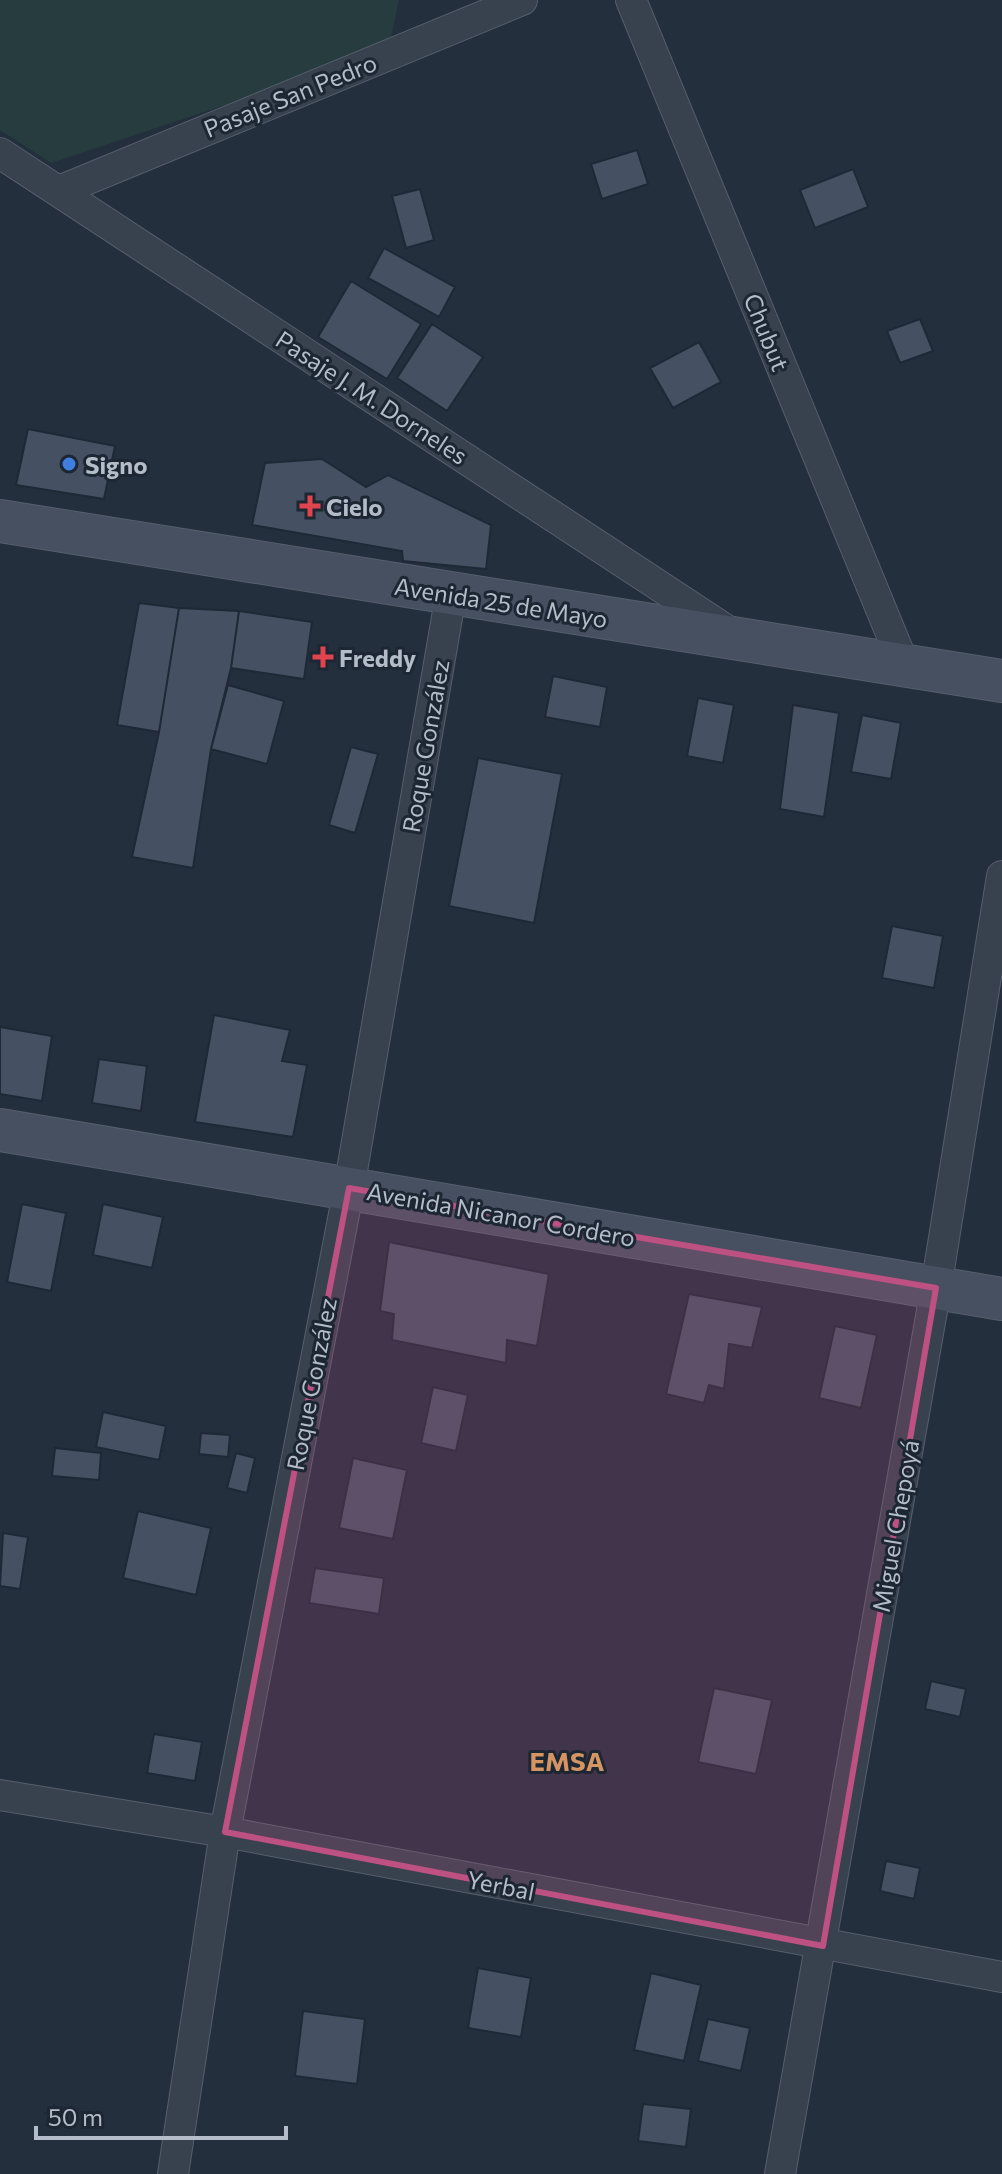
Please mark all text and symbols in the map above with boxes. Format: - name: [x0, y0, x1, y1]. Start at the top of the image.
- street label: Pasaje San Pedro: [199, 47, 381, 143]
- street label: Chubut: [738, 289, 796, 375]
- street label: Pasaje J. M. Dorneles: [271, 324, 473, 470]
- place label: Signo: [85, 450, 148, 479]
- marker: Signo: [60, 455, 78, 473]
- place label: Cielo: [326, 492, 383, 521]
- marker: Cielo: [301, 497, 319, 515]
- street label: Avenida 25 de Mayo: [392, 571, 610, 633]
- place label: Freddy: [339, 643, 416, 672]
- marker: Freddy: [314, 648, 332, 666]
- street label: Roque González: [396, 657, 454, 835]
- street label: Avenida Nicanor Cordero: [365, 1176, 637, 1252]
- street label: Roque González: [280, 1295, 342, 1473]
- street label: Miguel Chepoyá: [866, 1438, 924, 1614]
- district label: EMSA: [530, 1745, 605, 1776]
- street label: Yerbal: [465, 1864, 537, 1906]
- scale bar: [36, 2090, 286, 2140]
- text: 50 m: [48, 2102, 103, 2131]

